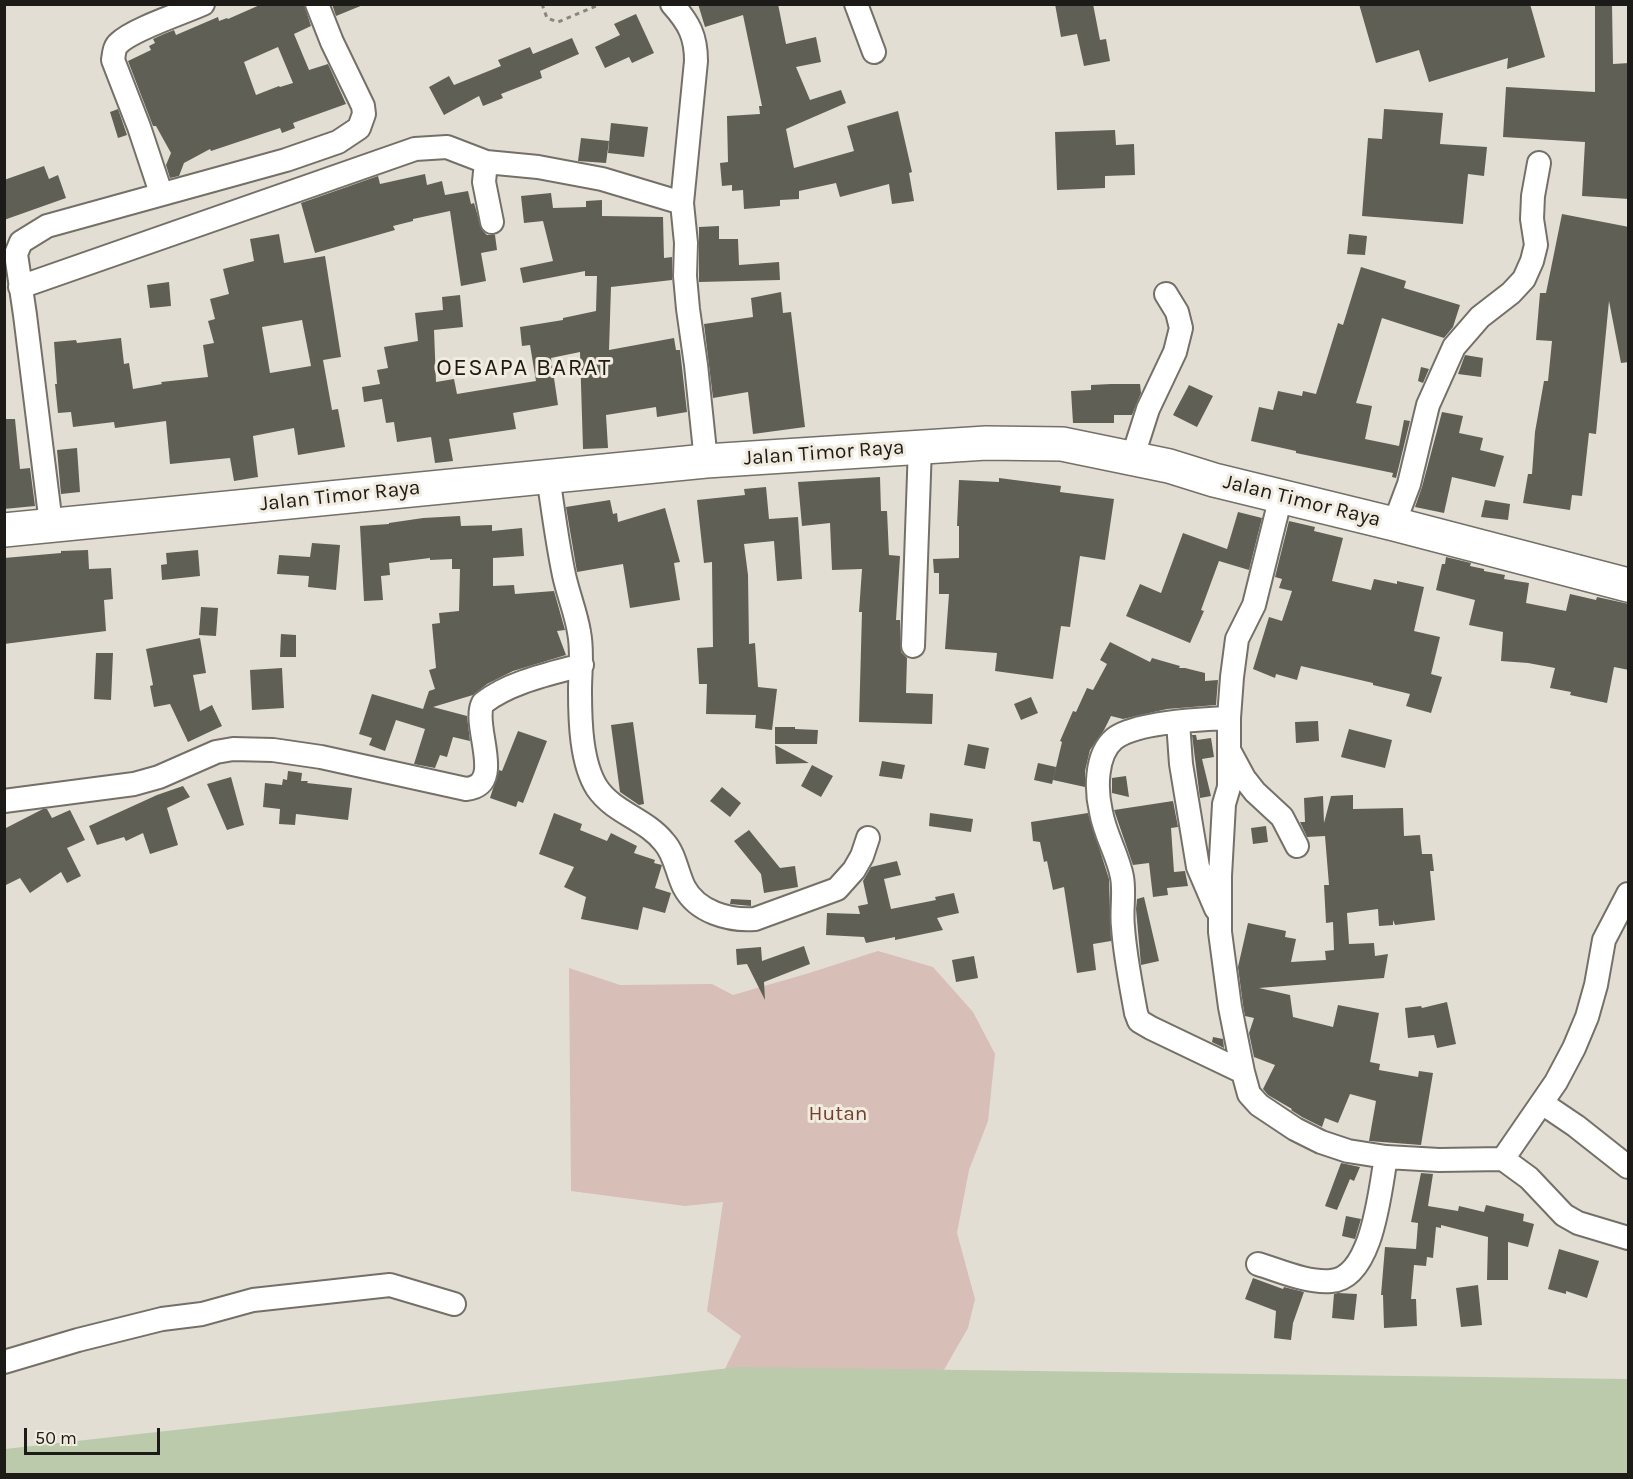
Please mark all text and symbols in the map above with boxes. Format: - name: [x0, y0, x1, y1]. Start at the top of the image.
- district label: OESAPA BARAT: [436, 354, 612, 382]
- street label: Jalan Timor Raya: [743, 435, 905, 471]
- street label: Jalan Timor Raya: [1221, 469, 1383, 533]
- street label: Jalan Timor Raya: [258, 475, 422, 517]
- park label: Hutan: [809, 1101, 867, 1127]
- scale bar: [27, 1416, 164, 1454]
- text: 50 m: [35, 1427, 77, 1449]

